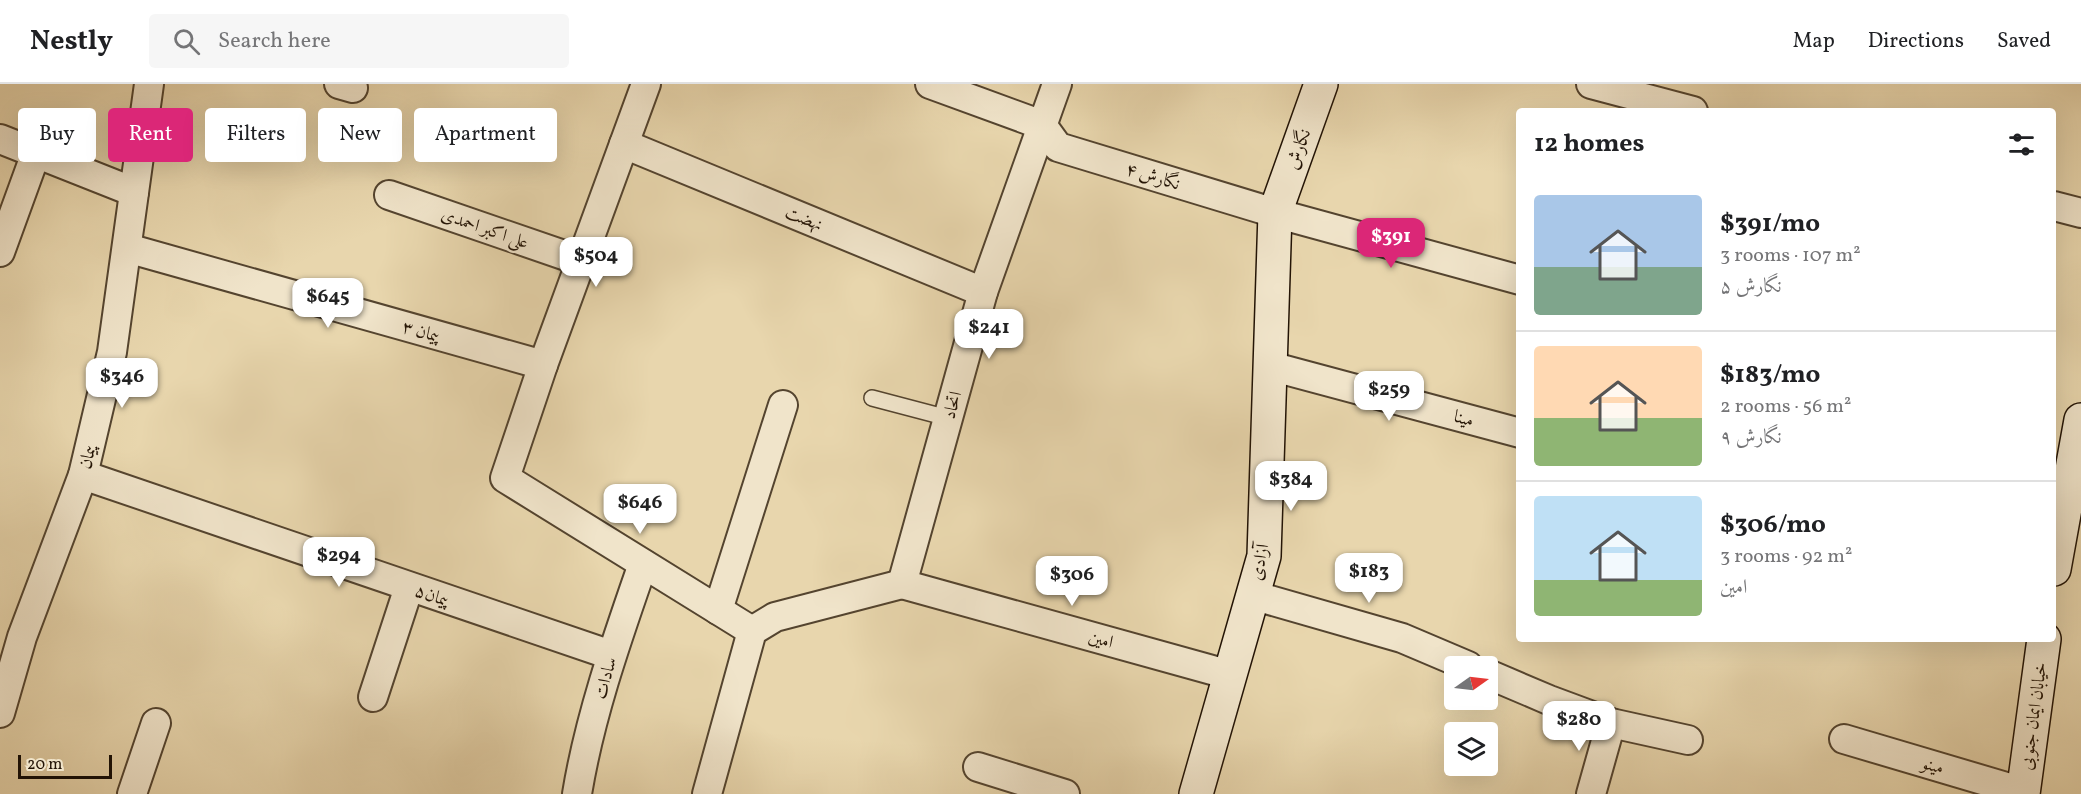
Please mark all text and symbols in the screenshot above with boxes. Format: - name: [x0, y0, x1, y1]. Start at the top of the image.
- search box: [149, 14, 569, 68]
- text: Nestly: [30, 22, 113, 61]
- icon: search: [170, 25, 203, 58]
- text: Search here: [218, 26, 331, 57]
- text: Map: [1793, 27, 1835, 56]
- text: Directions: [1868, 27, 1964, 56]
- text: Saved: [1997, 27, 2051, 56]
- chip: Buy: [18, 108, 96, 162]
- chip: Rent: [108, 108, 193, 162]
- chip: Filters: [205, 108, 306, 162]
- chip: New: [318, 108, 402, 162]
- chip: Apartment: [414, 108, 557, 162]
- street label: نگارش: [1280, 125, 1318, 173]
- text: 12 homes: [1534, 126, 1645, 162]
- icon: filters: [2005, 128, 2038, 161]
- street label: نگارش ۴: [1122, 156, 1183, 197]
- street label: نهضت: [781, 201, 826, 238]
- street label: علی اکبر احمدی: [437, 203, 532, 256]
- text: $391/mo: [1720, 206, 1820, 242]
- pin: $391: [1355, 218, 1427, 269]
- icon: home: [1582, 219, 1654, 291]
- text: $391: [1371, 223, 1411, 251]
- pin: $504: [560, 237, 632, 288]
- text: $504: [574, 242, 618, 270]
- text: 3 rooms · 107 m²: [1720, 242, 1861, 270]
- text: نگارش ۵: [1720, 273, 1782, 301]
- pin: $645: [292, 278, 364, 329]
- text: $645: [306, 283, 350, 311]
- pin: $241: [953, 309, 1025, 360]
- text: $241: [968, 314, 1010, 342]
- street label: پیمان ۳: [399, 315, 443, 350]
- text: $183/mo: [1720, 357, 1820, 393]
- pin: $346: [86, 358, 158, 409]
- text: $346: [100, 363, 144, 391]
- icon: home: [1582, 370, 1654, 442]
- pin: $259: [1353, 371, 1425, 422]
- text: $259: [1368, 376, 1410, 404]
- street label: اتحاد: [938, 389, 969, 422]
- text: 2 rooms · 56 m²: [1720, 393, 1851, 421]
- street label: مینا: [1451, 405, 1476, 434]
- text: نگارش ۹: [1720, 424, 1782, 452]
- street label: پیمان: [73, 442, 104, 472]
- pin: $384: [1255, 461, 1327, 512]
- text: $384: [1269, 466, 1313, 494]
- pin: $646: [604, 484, 676, 535]
- text: $646: [618, 489, 662, 517]
- text: $306/mo: [1720, 507, 1826, 543]
- icon: home: [1582, 520, 1654, 592]
- pin: $294: [303, 537, 375, 588]
- street label: آزادی: [1245, 540, 1277, 583]
- text: $294: [317, 542, 361, 570]
- text: 3 rooms · 92 m²: [1720, 543, 1852, 571]
- pin: $183: [1333, 553, 1405, 604]
- pin: $306: [1036, 556, 1108, 607]
- text: $183: [1349, 558, 1389, 586]
- text: $306: [1050, 561, 1094, 589]
- text: امین: [1720, 574, 1747, 602]
- street label: پیمان۵: [411, 579, 453, 614]
- street label: امین: [1085, 625, 1116, 656]
- street label: سادات: [589, 654, 624, 702]
- north arrow: [1444, 656, 1498, 710]
- map controls: [1444, 656, 1498, 776]
- street label: خیابان ایمان جنوبی: [2015, 661, 2054, 772]
- pin: $280: [1543, 701, 1615, 752]
- text: $280: [1557, 706, 1601, 734]
- button: layers: [1444, 722, 1498, 776]
- street label: مینو: [1917, 751, 1947, 781]
- scale bar: [18, 752, 112, 780]
- text: 20 m: [27, 754, 62, 776]

